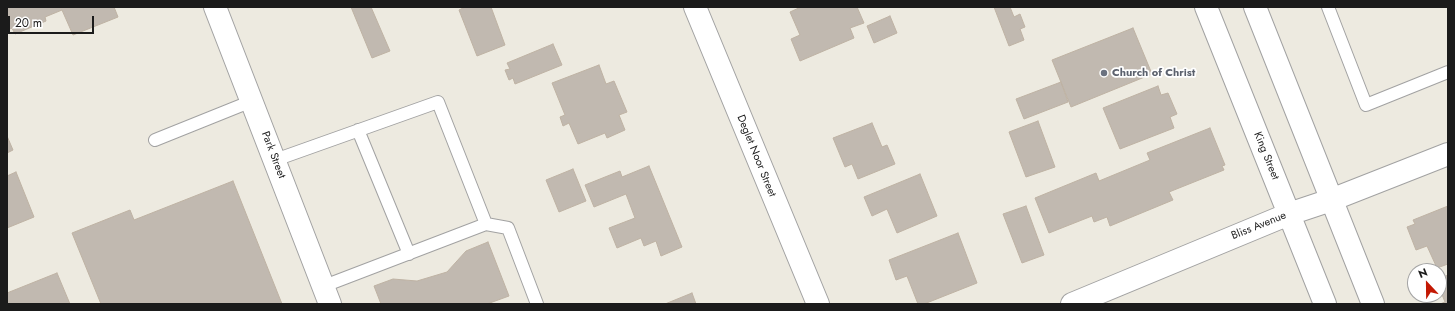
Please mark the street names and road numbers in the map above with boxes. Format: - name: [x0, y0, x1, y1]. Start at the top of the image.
- street label: Deglet Noor Street: [734, 113, 778, 199]
- street label: Park Street: [258, 130, 288, 180]
- street label: King Street: [1250, 130, 1282, 182]
- street label: Bliss Avenue: [1230, 209, 1288, 243]

